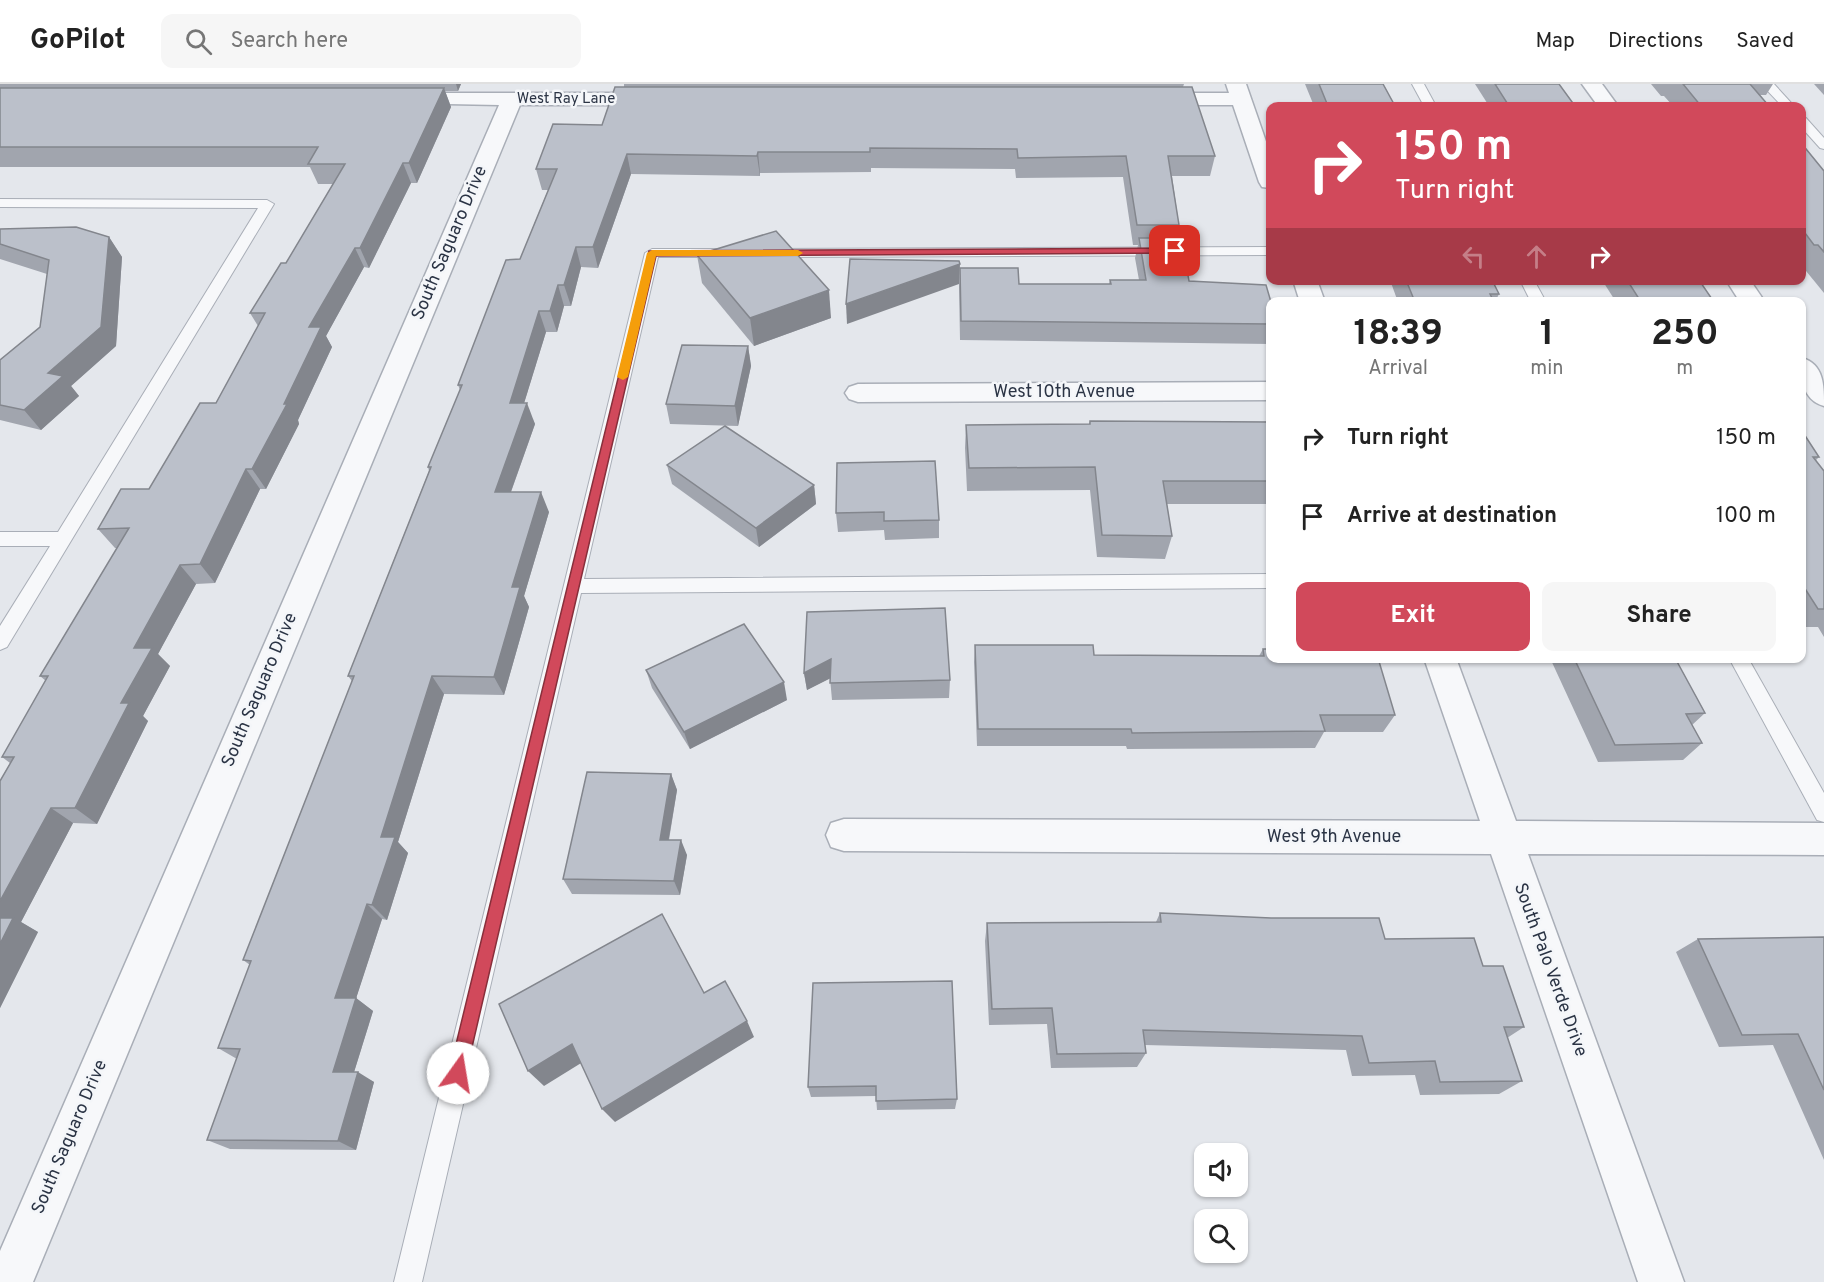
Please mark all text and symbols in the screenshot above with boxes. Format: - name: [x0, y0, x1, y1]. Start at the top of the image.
- search box: [161, 14, 581, 68]
- text: GoPilot: [30, 23, 125, 59]
- icon: search: [182, 25, 215, 58]
- text: Search here: [230, 28, 348, 55]
- text: Map: [1535, 28, 1575, 55]
- text: Directions: [1608, 28, 1703, 55]
- text: Saved: [1736, 28, 1794, 55]
- street label: West Ray Lane: [517, 90, 615, 109]
- text: 150 m: [1395, 122, 1512, 175]
- icon: right: [1296, 126, 1374, 204]
- street label: South Saguaro Drive: [407, 162, 493, 324]
- text: Turn right: [1395, 174, 1514, 208]
- pin: [1149, 225, 1200, 276]
- icon: arrive: [1158, 234, 1191, 267]
- icon: left: [1457, 240, 1490, 273]
- icon: ahead: [1520, 240, 1553, 273]
- icon: right: [1583, 240, 1616, 273]
- text: 18:39: [1353, 312, 1443, 358]
- text: 1: [1540, 312, 1554, 358]
- text: 250: [1651, 312, 1719, 358]
- text: Arrival: [1368, 356, 1428, 382]
- text: min: [1530, 356, 1564, 382]
- text: m: [1676, 356, 1693, 382]
- street label: West 10th Avenue: [993, 381, 1135, 404]
- icon: right: [1296, 422, 1329, 455]
- text: Turn right: [1347, 425, 1449, 452]
- text: 150 m: [1716, 425, 1776, 452]
- icon: arrive: [1296, 500, 1329, 533]
- text: Arrive at destination: [1347, 503, 1557, 530]
- text: 100 m: [1716, 503, 1776, 530]
- button: Exit: [1296, 582, 1530, 651]
- button: Share: [1542, 582, 1776, 651]
- street label: South Saguaro Drive: [217, 609, 303, 771]
- street label: West 9th Avenue: [1267, 826, 1401, 849]
- street label: South Palo Verde Drive: [1508, 880, 1592, 1060]
- position arrow: [426, 1041, 490, 1105]
- street label: South Saguaro Drive: [27, 1056, 113, 1218]
- map controls: [1194, 1143, 1248, 1263]
- button: sound: [1194, 1143, 1248, 1197]
- button: search: [1194, 1209, 1248, 1263]

